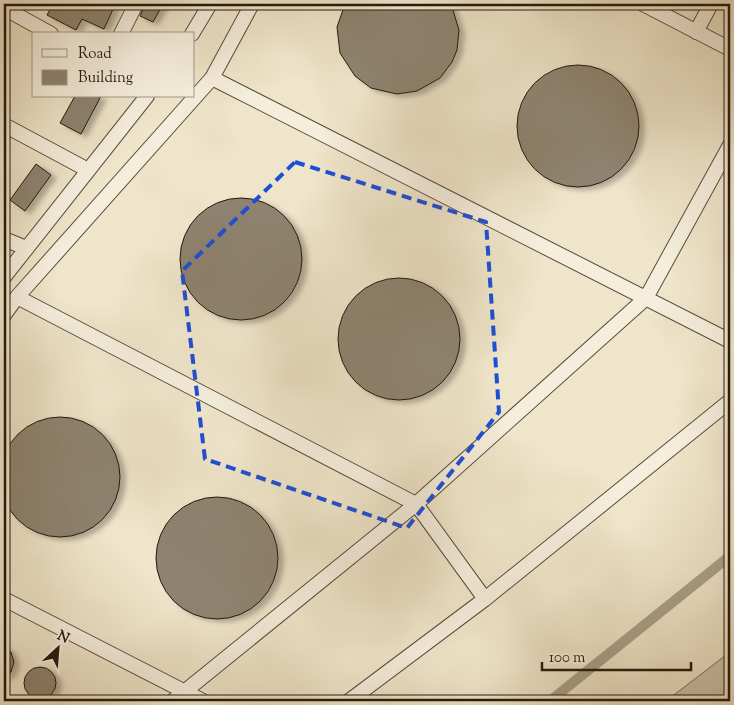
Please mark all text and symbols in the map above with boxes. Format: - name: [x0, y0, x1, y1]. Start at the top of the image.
- legend: [32, 32, 195, 98]
- text: Road: [78, 44, 112, 65]
- text: Building: [78, 68, 133, 89]
- north arrow: [32, 622, 82, 672]
- text: N: [53, 627, 72, 650]
- scale bar: [542, 640, 690, 672]
- text: 100 m: [549, 648, 586, 669]

